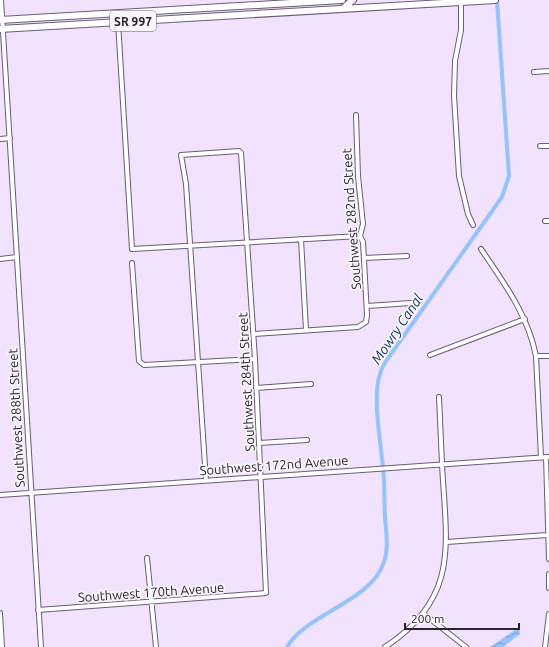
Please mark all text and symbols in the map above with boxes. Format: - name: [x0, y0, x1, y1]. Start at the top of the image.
- road number: SR 997: [110, 11, 156, 31]
- street label: Southwest 282nd Street: [339, 148, 363, 290]
- water label: Mowry Canal: [368, 291, 426, 367]
- street label: Southwest 284th Street: [235, 312, 257, 452]
- street label: Southwest 288th Street: [5, 348, 27, 488]
- street label: Southwest 172nd Avenue: [199, 453, 349, 477]
- street label: Southwest 170th Avenue: [77, 580, 225, 604]
- scale bar: [405, 605, 519, 631]
- text: 200 m: [411, 612, 444, 625]

